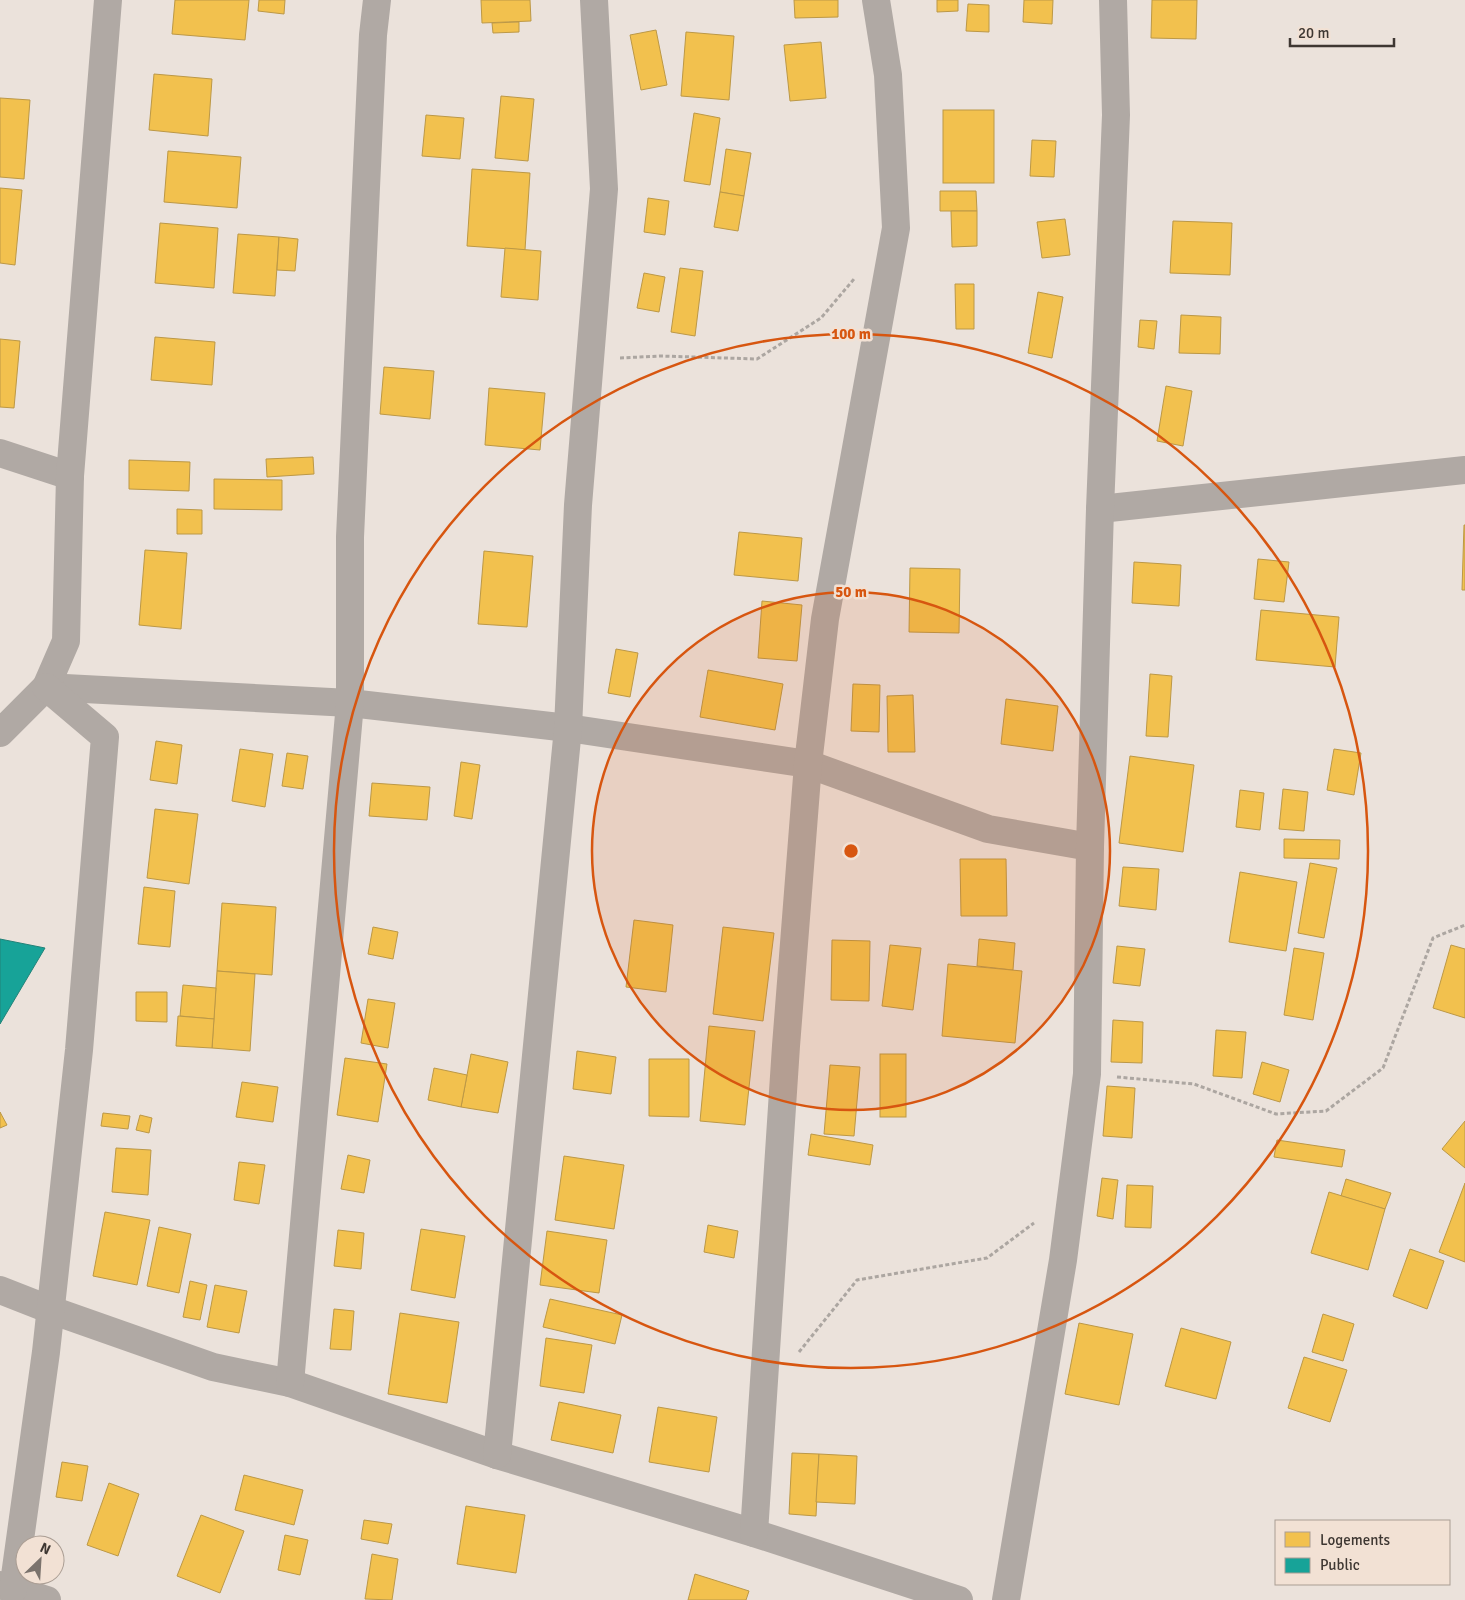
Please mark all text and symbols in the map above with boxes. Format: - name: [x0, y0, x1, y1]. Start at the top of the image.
- scale bar: [1290, 15, 1394, 47]
- text: 20 m: [1298, 24, 1329, 42]
- text: 100 m: [831, 325, 871, 343]
- text: 50 m: [835, 583, 867, 601]
- centre of rings: [842, 842, 860, 860]
- legend: [1275, 1520, 1450, 1585]
- text: Logements: [1320, 1531, 1391, 1549]
- north arrow: [15, 1535, 65, 1585]
- text: N: [37, 1539, 53, 1558]
- text: Public: [1320, 1556, 1360, 1574]

